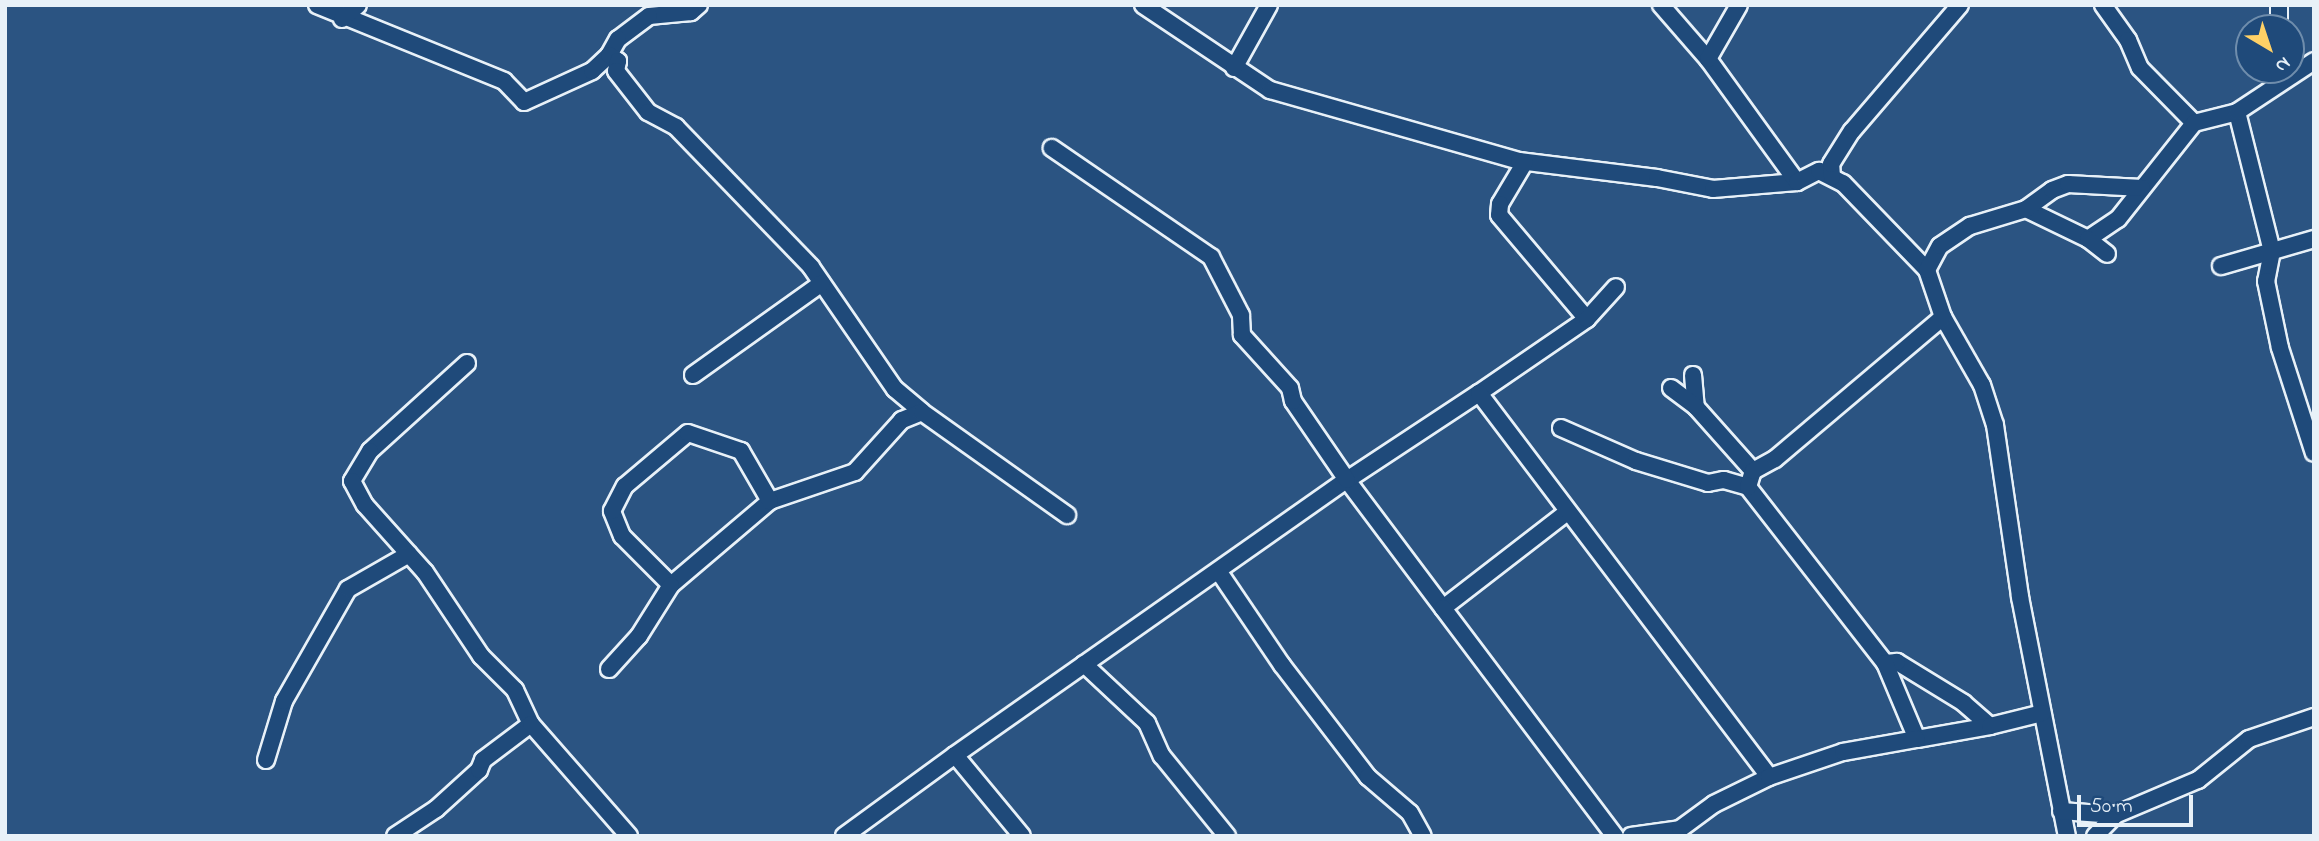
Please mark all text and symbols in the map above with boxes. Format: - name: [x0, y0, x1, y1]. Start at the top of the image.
- north arrow: [2235, 14, 2305, 84]
- text: N: [2269, 50, 2296, 79]
- scale bar: [2081, 782, 2196, 826]
- text: 50 m: [2090, 792, 2133, 822]

